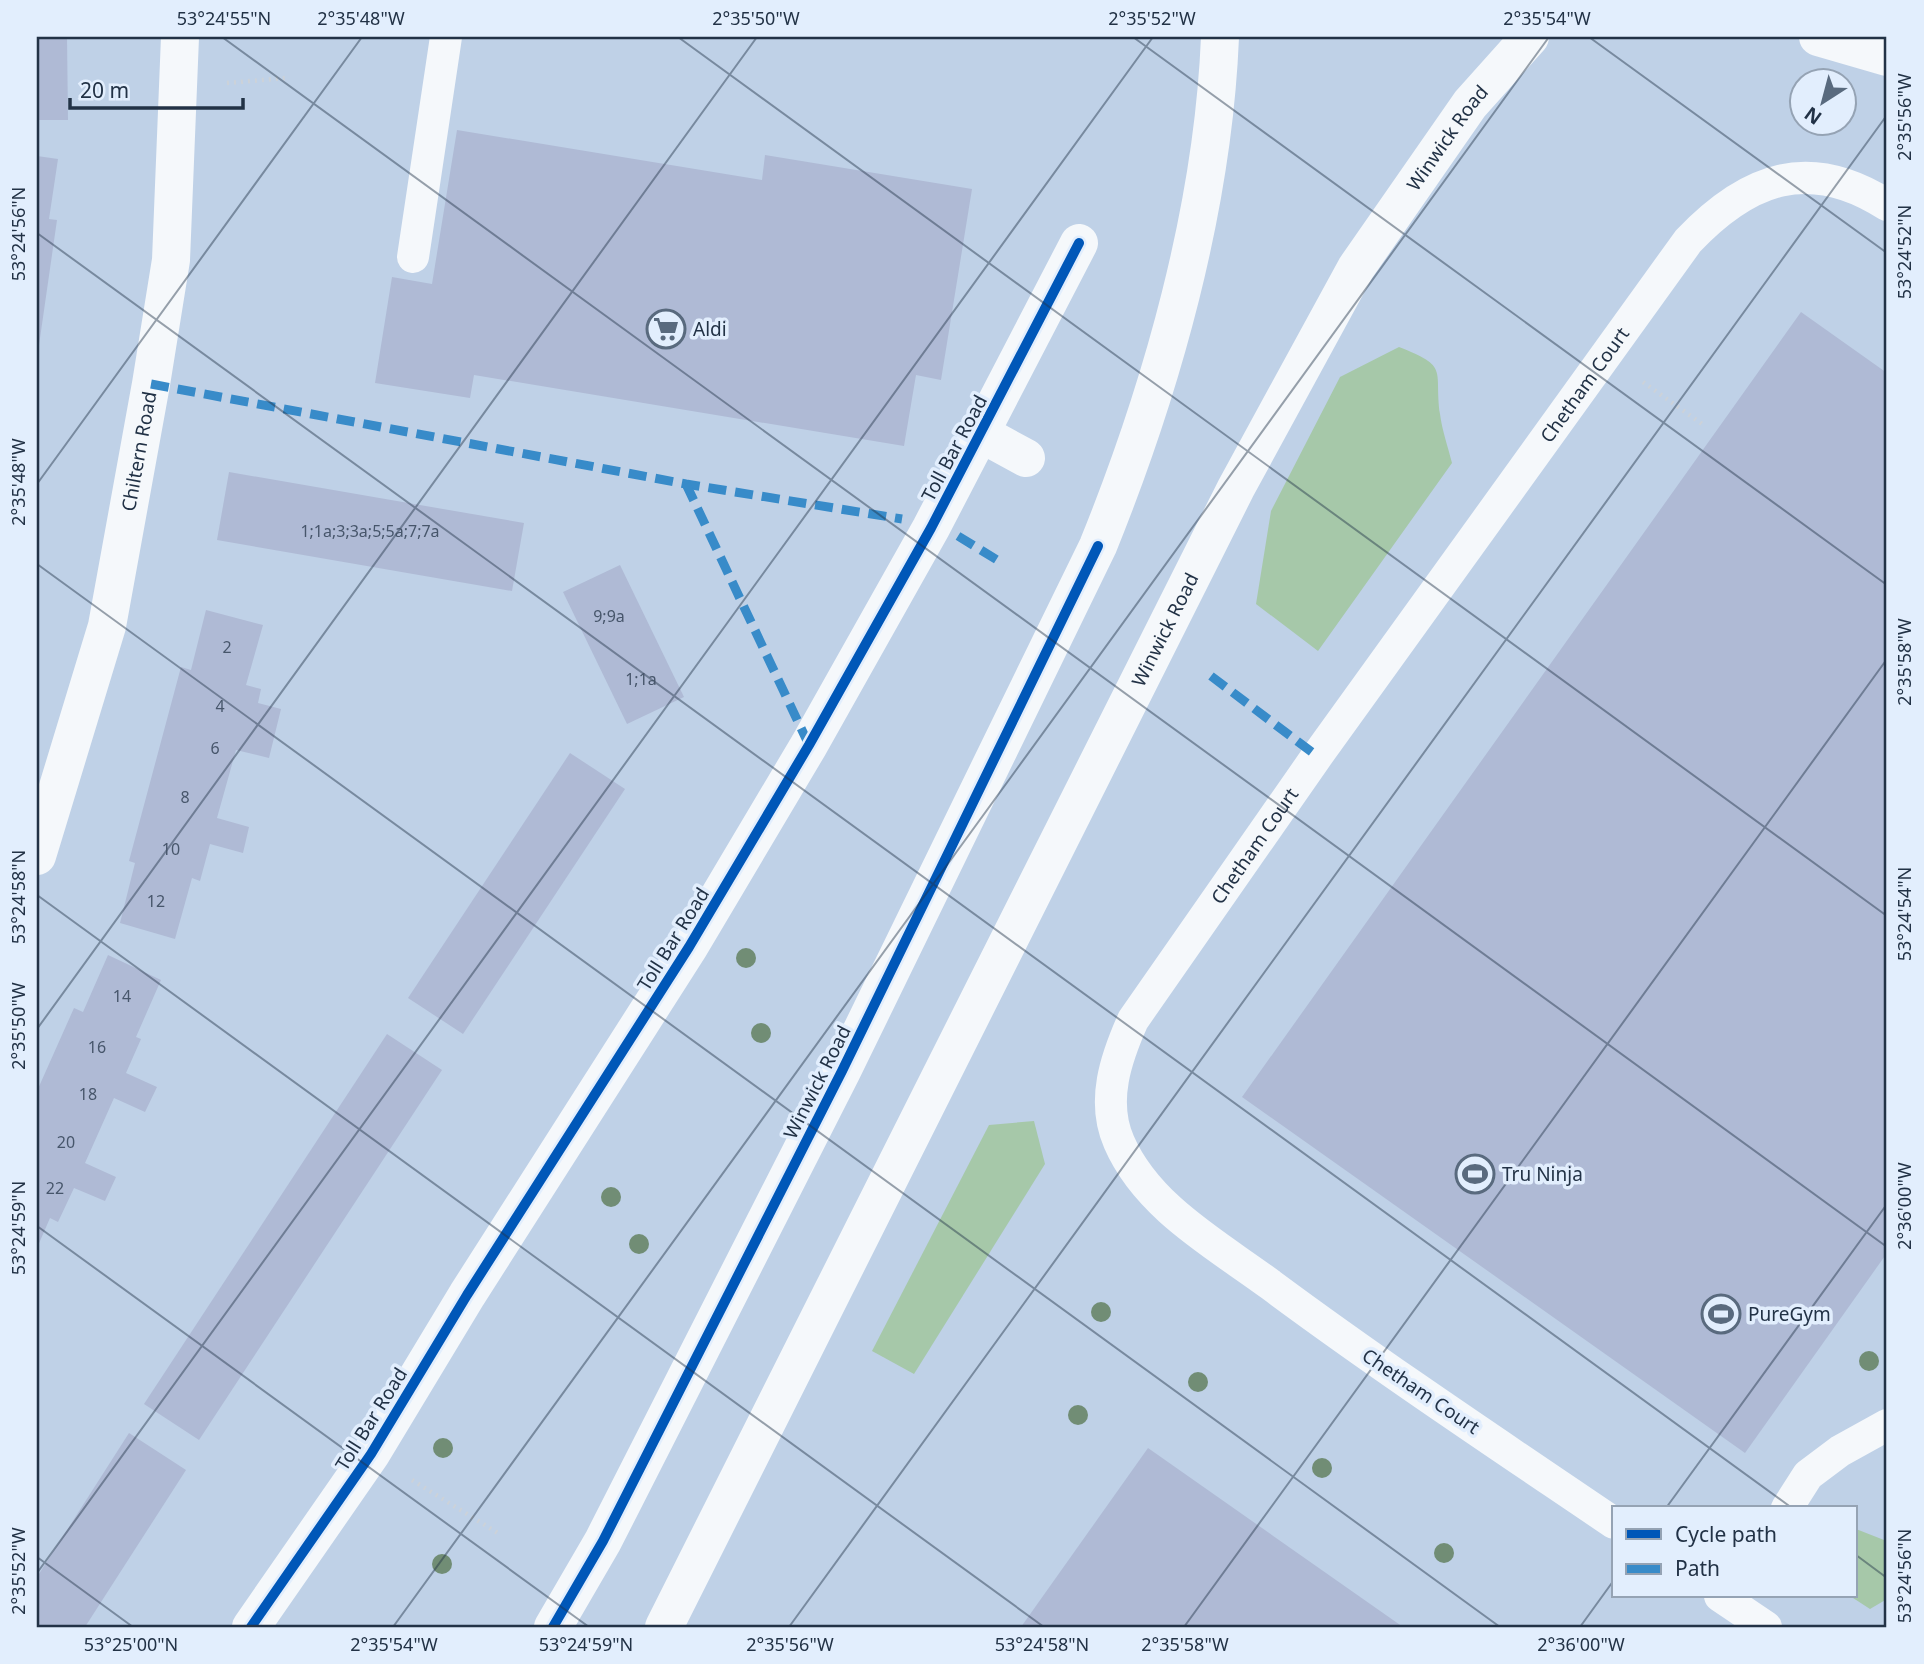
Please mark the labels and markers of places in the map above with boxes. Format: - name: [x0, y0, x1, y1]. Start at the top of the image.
- supermarket icon: Aldi: [645, 308, 687, 350]
- place label: Aldi: [693, 316, 727, 342]
- sports icon: Tru Ninja: [1454, 1153, 1496, 1195]
- place label: Tru Ninja: [1502, 1161, 1583, 1187]
- sports icon: PureGym: [1700, 1293, 1742, 1335]
- place label: PureGym: [1748, 1301, 1831, 1327]

